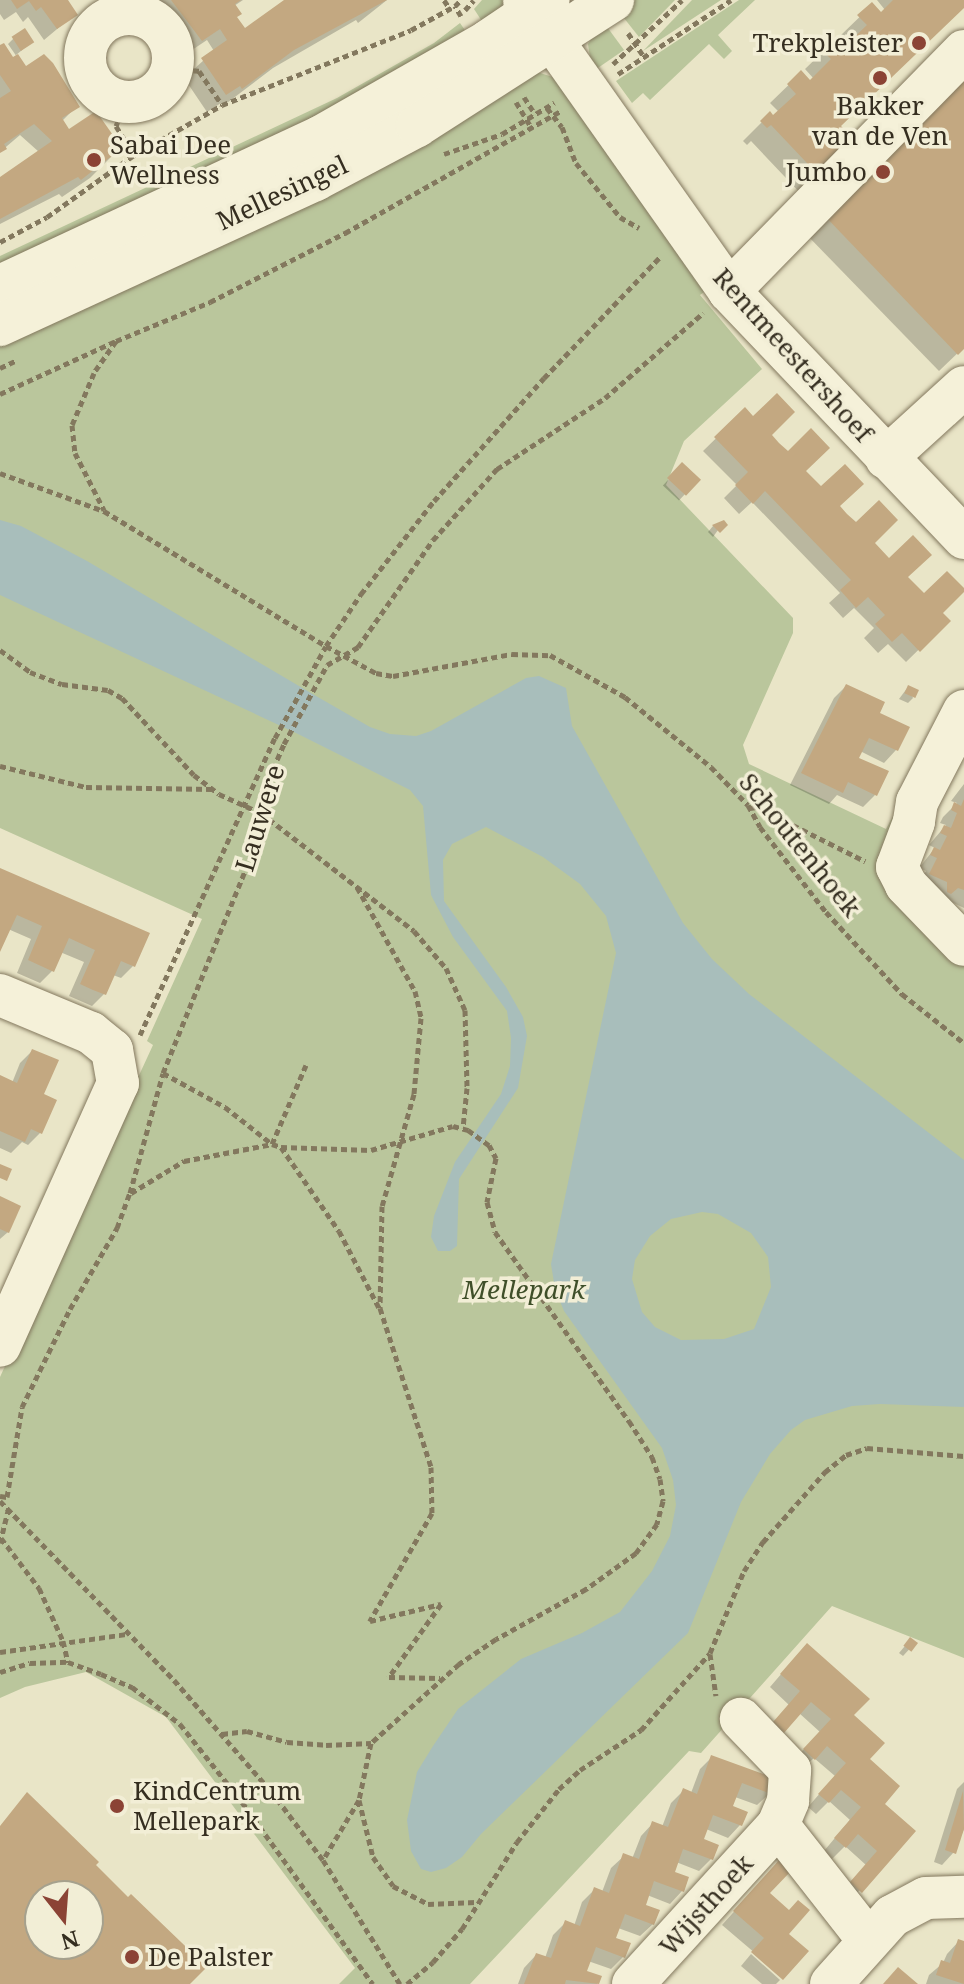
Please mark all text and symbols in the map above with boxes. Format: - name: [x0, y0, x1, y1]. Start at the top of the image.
- place label: Trekpleister: [752, 27, 903, 59]
- marker: Trekpleister: [910, 34, 928, 52]
- marker: Bakker van de Ven: [871, 69, 889, 87]
- place label: Bakker van de Ven: [812, 90, 948, 152]
- place label: Sabai Dee Wellness: [110, 129, 231, 190]
- street label: Mellesingel: [211, 149, 353, 237]
- marker: Sabai Dee Wellness: [85, 151, 103, 169]
- place label: Jumbo: [786, 156, 867, 188]
- marker: Jumbo: [874, 163, 892, 181]
- street label: Rentmeestershoef: [707, 262, 879, 448]
- street label: Lauwere: [229, 761, 291, 875]
- street label: Schoutenhoek: [733, 767, 867, 923]
- park label: Mellepark: [463, 1274, 585, 1306]
- place label: KindCentrum Mellepark: [133, 1775, 301, 1836]
- marker: KindCentrum Mellepark: [108, 1797, 126, 1815]
- street label: Wijsthoek: [653, 1848, 759, 1962]
- north arrow: [24, 1880, 104, 1960]
- text: N: [58, 1924, 83, 1958]
- place label: De Palster: [148, 1941, 273, 1973]
- marker: De Palster: [123, 1948, 141, 1966]

